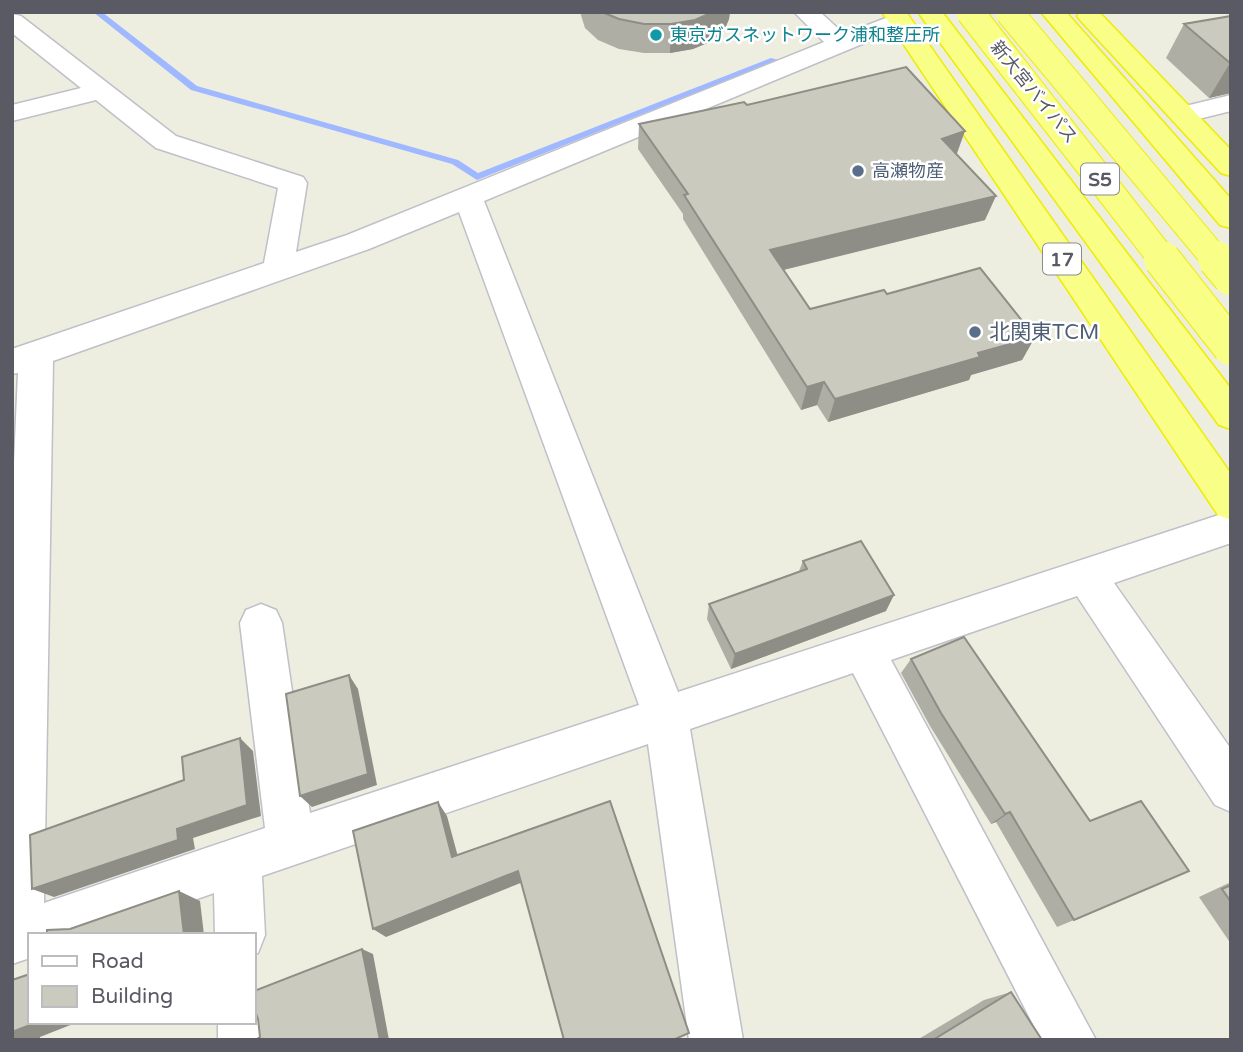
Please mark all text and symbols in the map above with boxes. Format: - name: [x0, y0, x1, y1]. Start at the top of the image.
- place label: 東京ガスネットワーク浦和整圧所: [670, 24, 940, 46]
- marker: 東京ガスネットワーク浦和整圧所: [648, 27, 664, 43]
- street label: 新大宮バイパス: [986, 36, 1082, 148]
- place label: 高瀬物産: [872, 160, 944, 182]
- marker: 高瀬物産: [850, 163, 866, 179]
- road number: S5: [1081, 164, 1119, 195]
- road number: 17: [1043, 244, 1081, 274]
- place label: 北関東TCM: [989, 320, 1099, 345]
- marker: 北関東TCM: [967, 324, 983, 340]
- legend: [28, 933, 256, 1024]
- text: Road: [91, 949, 144, 974]
- text: Building: [91, 984, 173, 1009]

